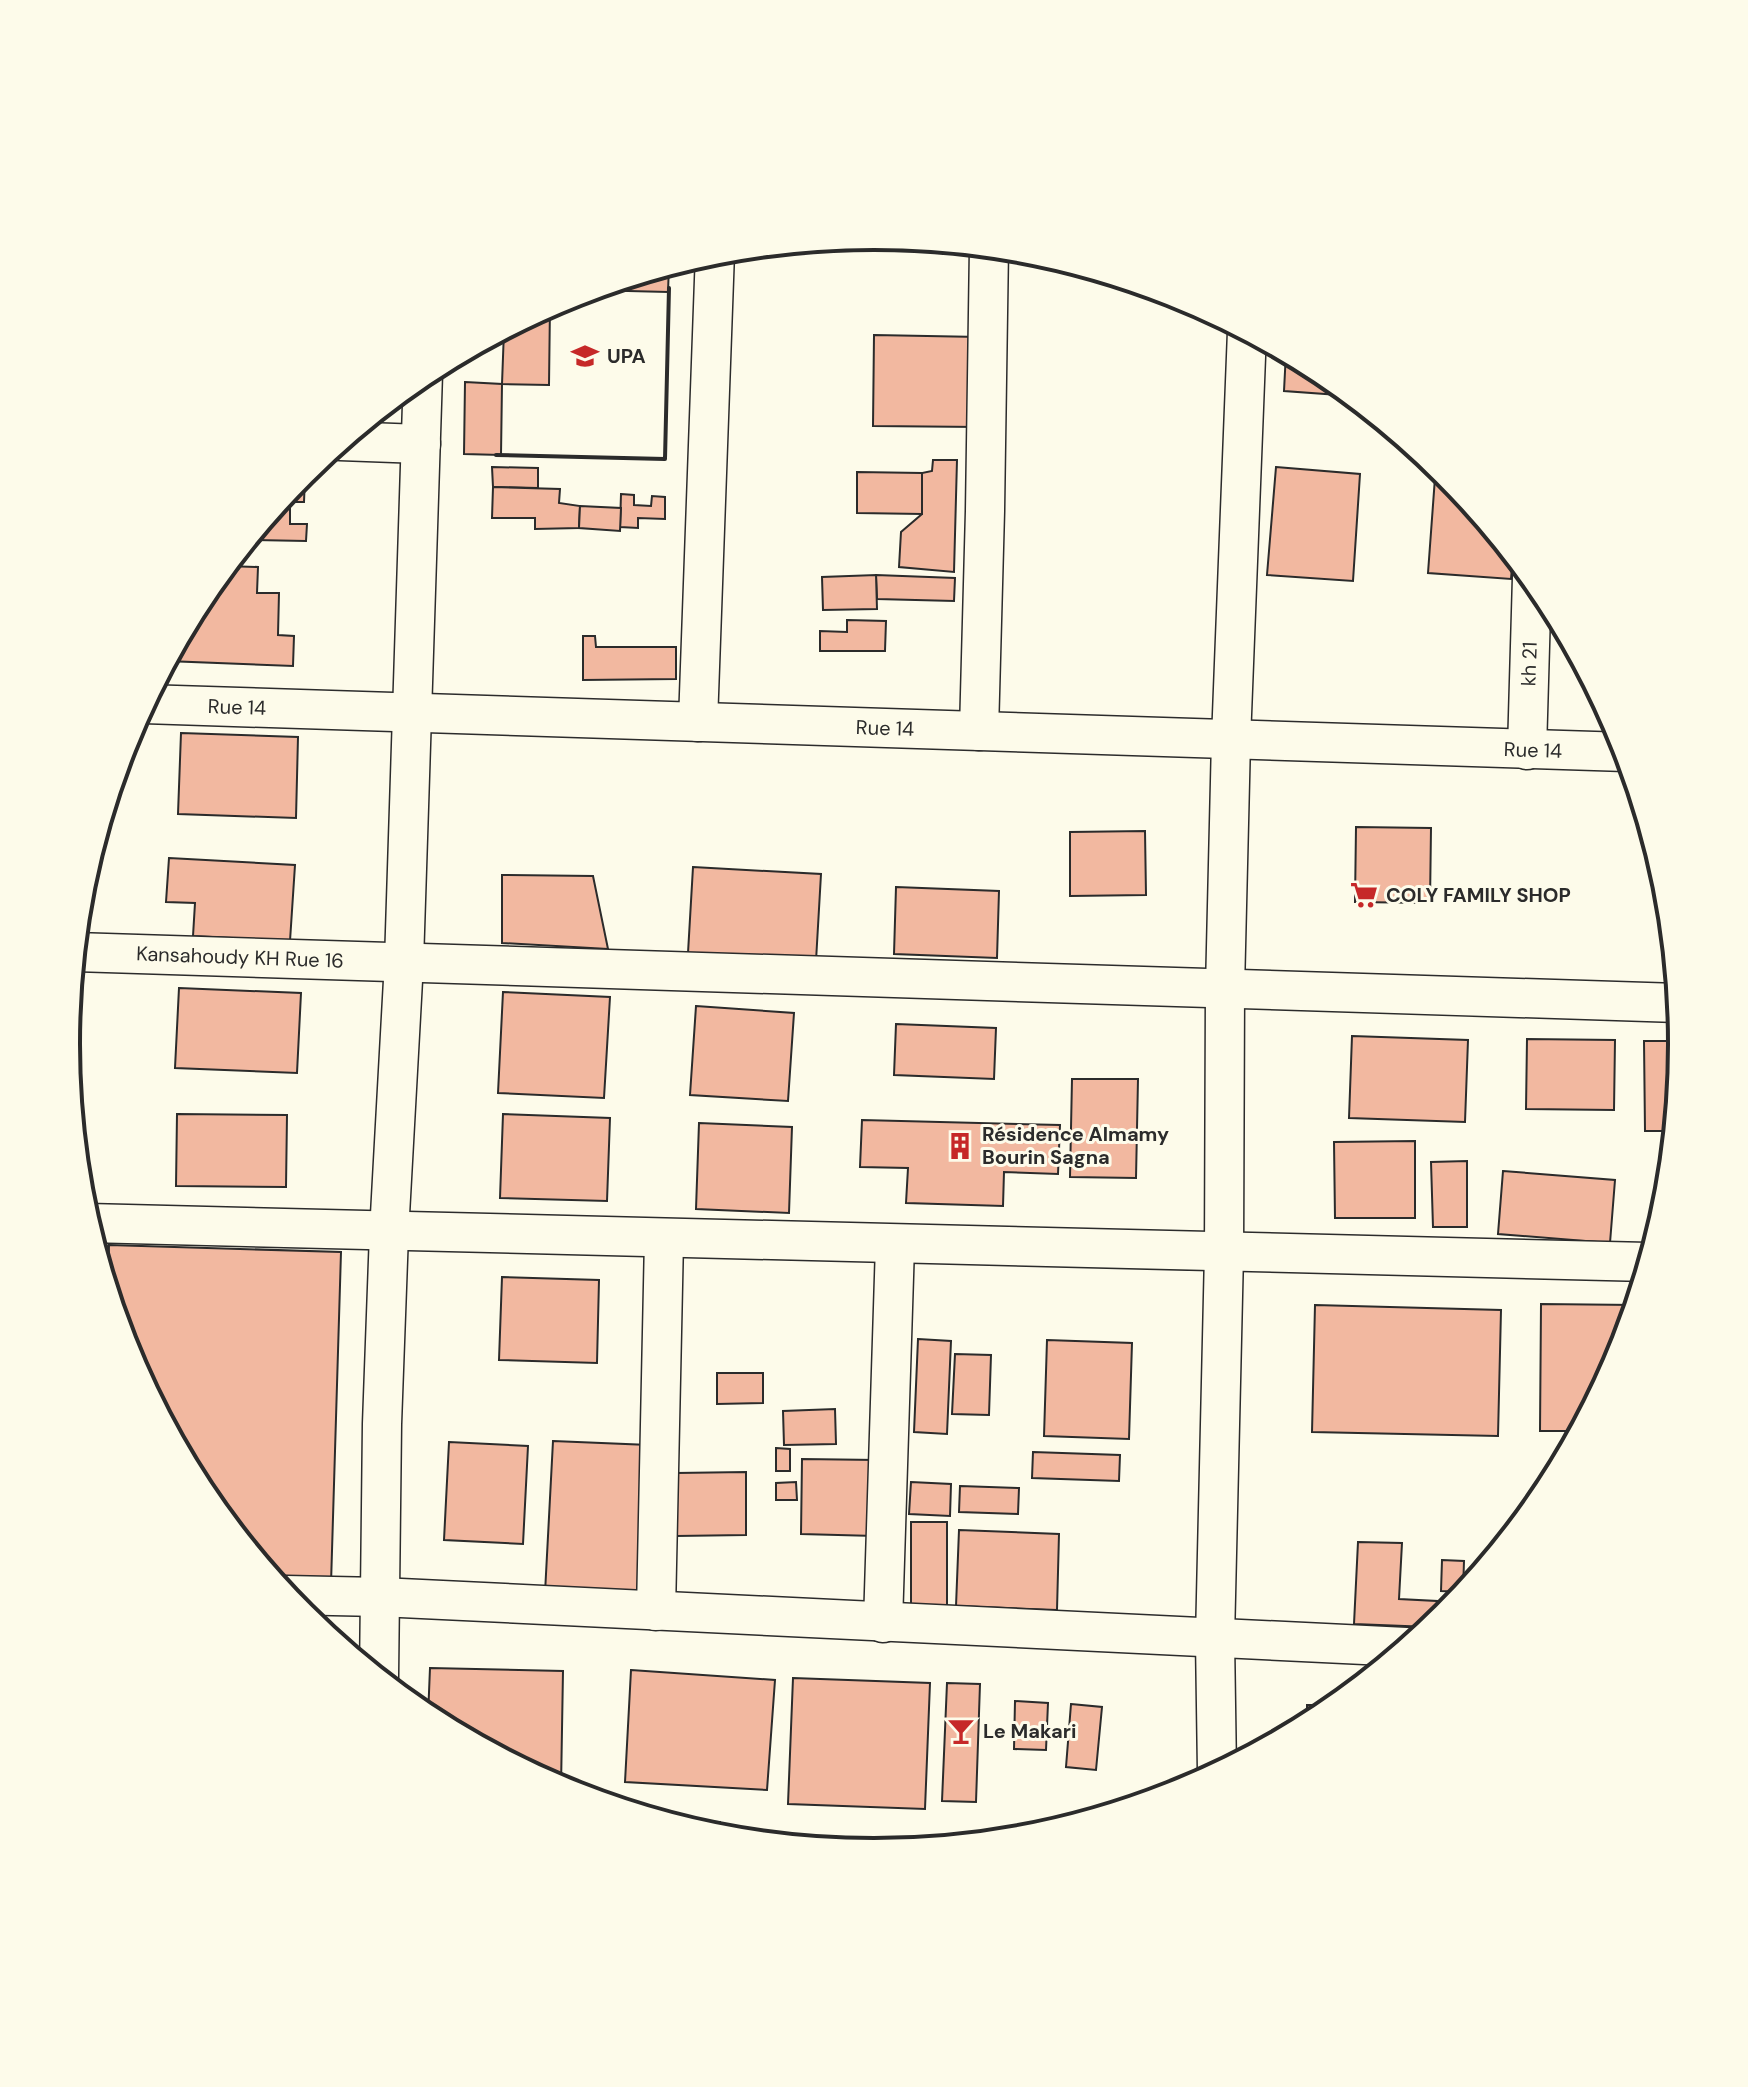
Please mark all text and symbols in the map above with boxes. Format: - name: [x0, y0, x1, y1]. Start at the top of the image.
- school or university icon: UPA: [570, 341, 600, 371]
- place label: UPA: [607, 343, 646, 369]
- street label: kh 21: [1515, 641, 1543, 687]
- street label: Rue 14: [207, 693, 267, 721]
- street label: Rue 14: [855, 714, 915, 742]
- street label: Rue 14: [1503, 736, 1563, 764]
- supermarket icon: COLY FAMILY SHOP: [1349, 880, 1379, 910]
- place label: COLY FAMILY SHOP: [1386, 882, 1571, 908]
- street label: Kansahoudy KH Rue 16: [136, 940, 344, 974]
- place label: Résidence Almamy Bourin Sagna: [982, 1121, 1169, 1170]
- building icon: Résidence Almamy Bourin Sagna: [945, 1131, 975, 1161]
- bar icon: Le Makari: [946, 1716, 976, 1746]
- place label: Le Makari: [983, 1718, 1076, 1744]

